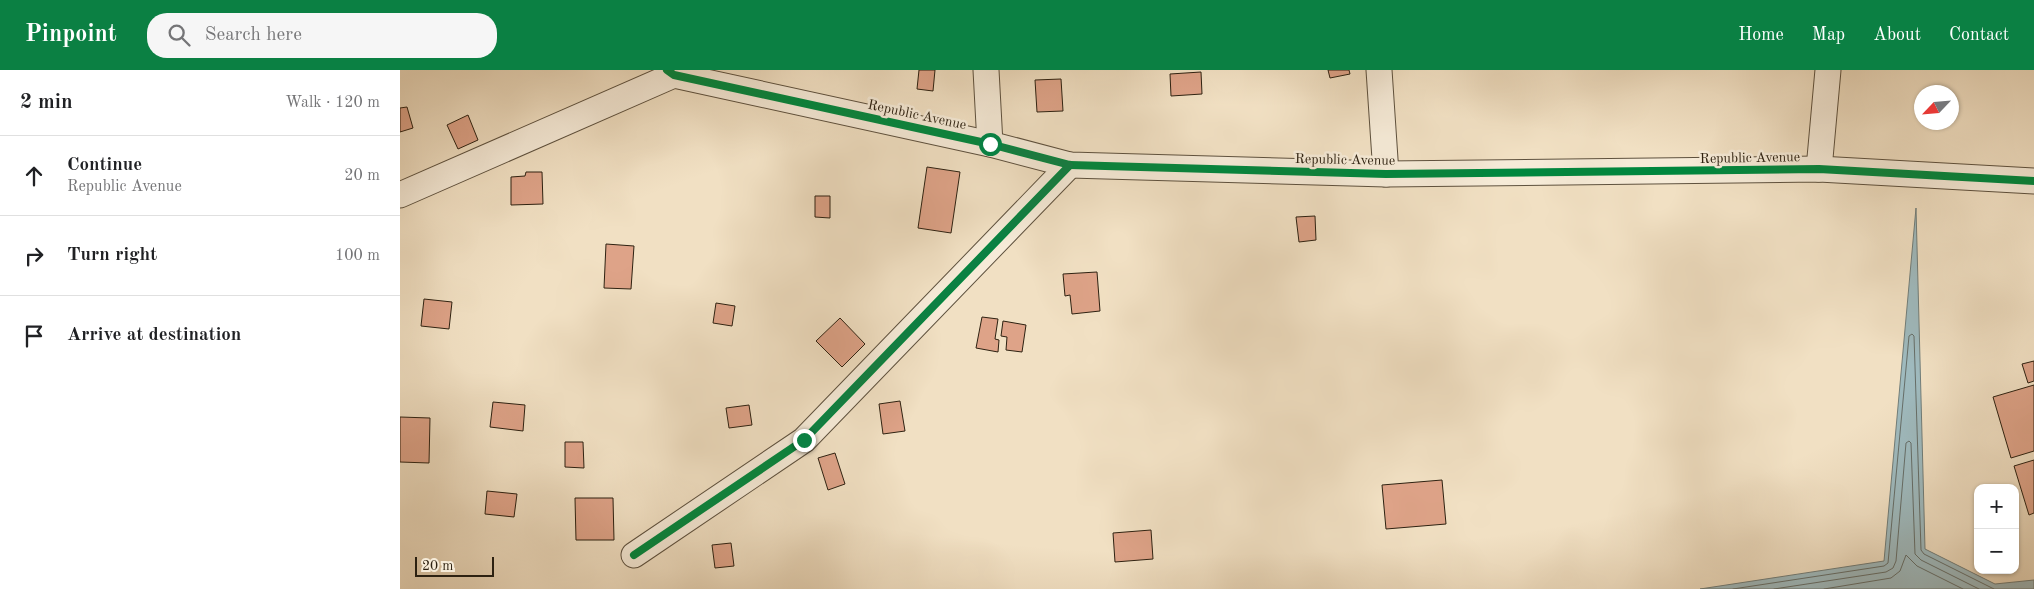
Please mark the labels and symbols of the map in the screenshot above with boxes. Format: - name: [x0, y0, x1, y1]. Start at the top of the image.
- north arrow: [1914, 85, 1959, 130]
- street label: Republic Avenue: [866, 98, 968, 132]
- route start: [979, 133, 1002, 156]
- street label: Republic Avenue: [1700, 150, 1800, 166]
- street label: Republic Avenue: [1295, 152, 1395, 168]
- route end: [793, 429, 816, 452]
- scale bar: [415, 554, 494, 577]

